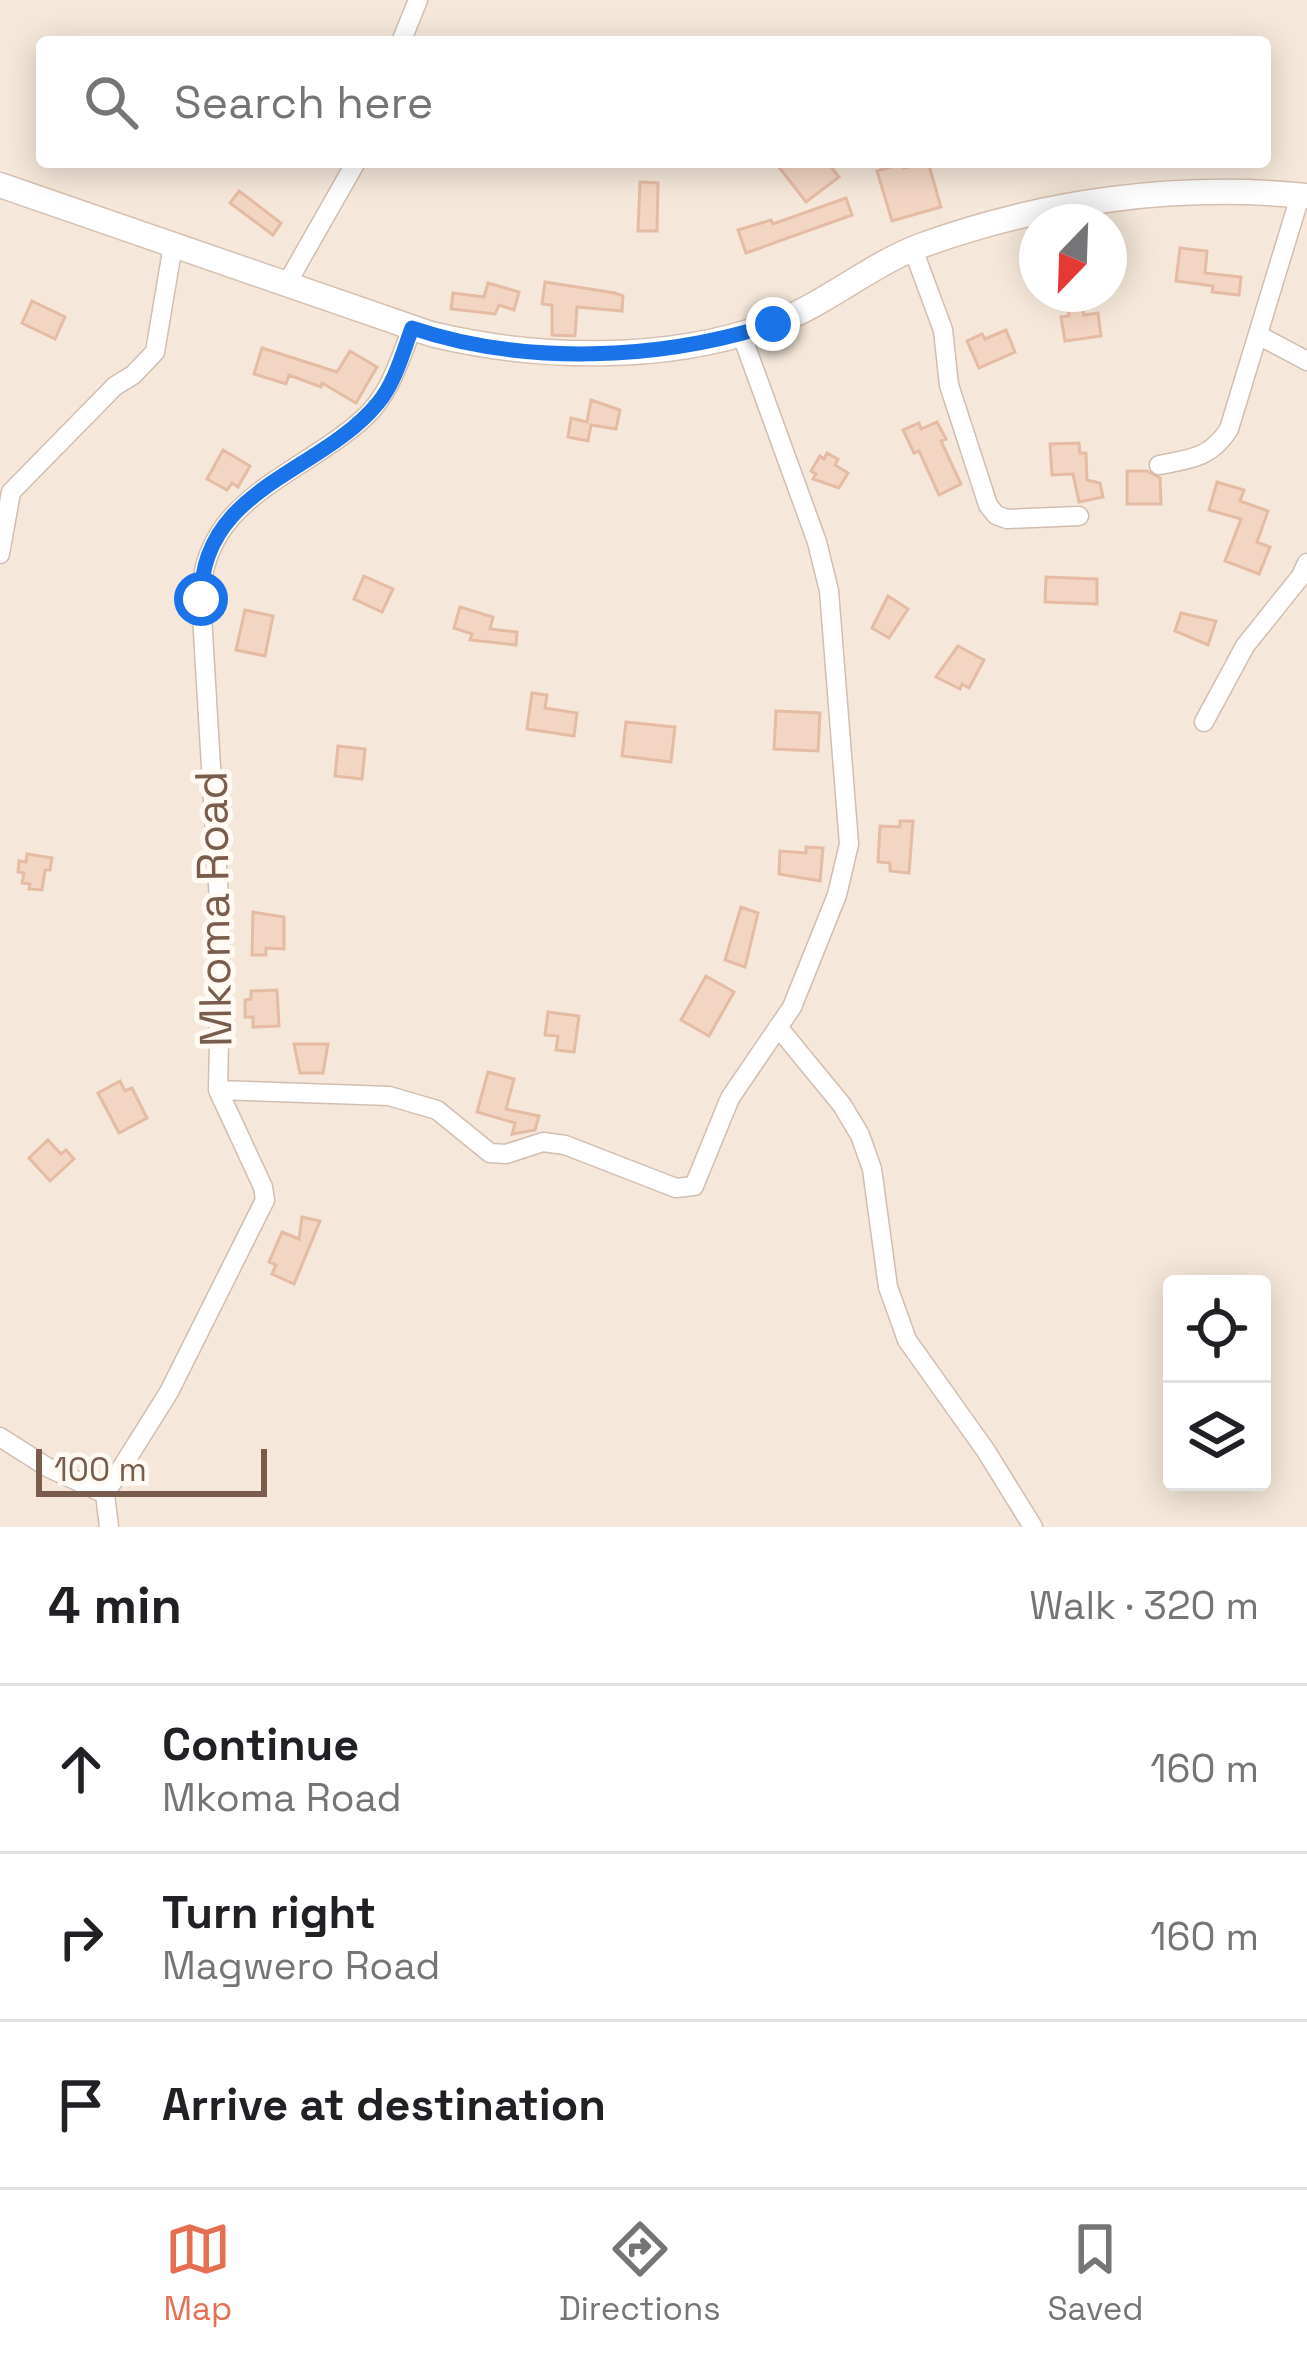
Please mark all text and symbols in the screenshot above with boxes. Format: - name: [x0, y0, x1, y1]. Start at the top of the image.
- search box: [36, 36, 1271, 168]
- icon: search: [78, 69, 144, 135]
- text: Search here: [174, 74, 433, 131]
- north arrow: [1019, 204, 1127, 312]
- route end: [746, 297, 800, 351]
- route start: [174, 572, 228, 626]
- street label: Mkoma Road: [183, 770, 244, 1048]
- map controls: [1163, 1275, 1271, 1491]
- button: locate: [1163, 1275, 1271, 1383]
- button: layers: [1163, 1383, 1271, 1491]
- scale bar: [36, 1443, 267, 1496]
- text: 100 m: [54, 1449, 147, 1491]
- text: 4 min: [48, 1573, 182, 1638]
- text: Walk · 320 m: [1029, 1581, 1259, 1630]
- text: Continue: [162, 1716, 359, 1773]
- icon: ahead: [48, 1736, 114, 1802]
- text: 160 m: [1150, 1744, 1259, 1793]
- text: Mkoma Road: [162, 1773, 402, 1822]
- text: Turn right: [162, 1884, 376, 1941]
- icon: right: [48, 1904, 114, 1970]
- text: 160 m: [1150, 1912, 1259, 1961]
- text: Magwero Road: [162, 1941, 440, 1990]
- icon: arrive: [48, 2072, 114, 2138]
- text: Arrive at destination: [162, 2076, 606, 2133]
- tab: Map: [163, 2216, 232, 2330]
- tab: Directions: [559, 2216, 721, 2330]
- tab: Saved: [1047, 2216, 1144, 2330]

